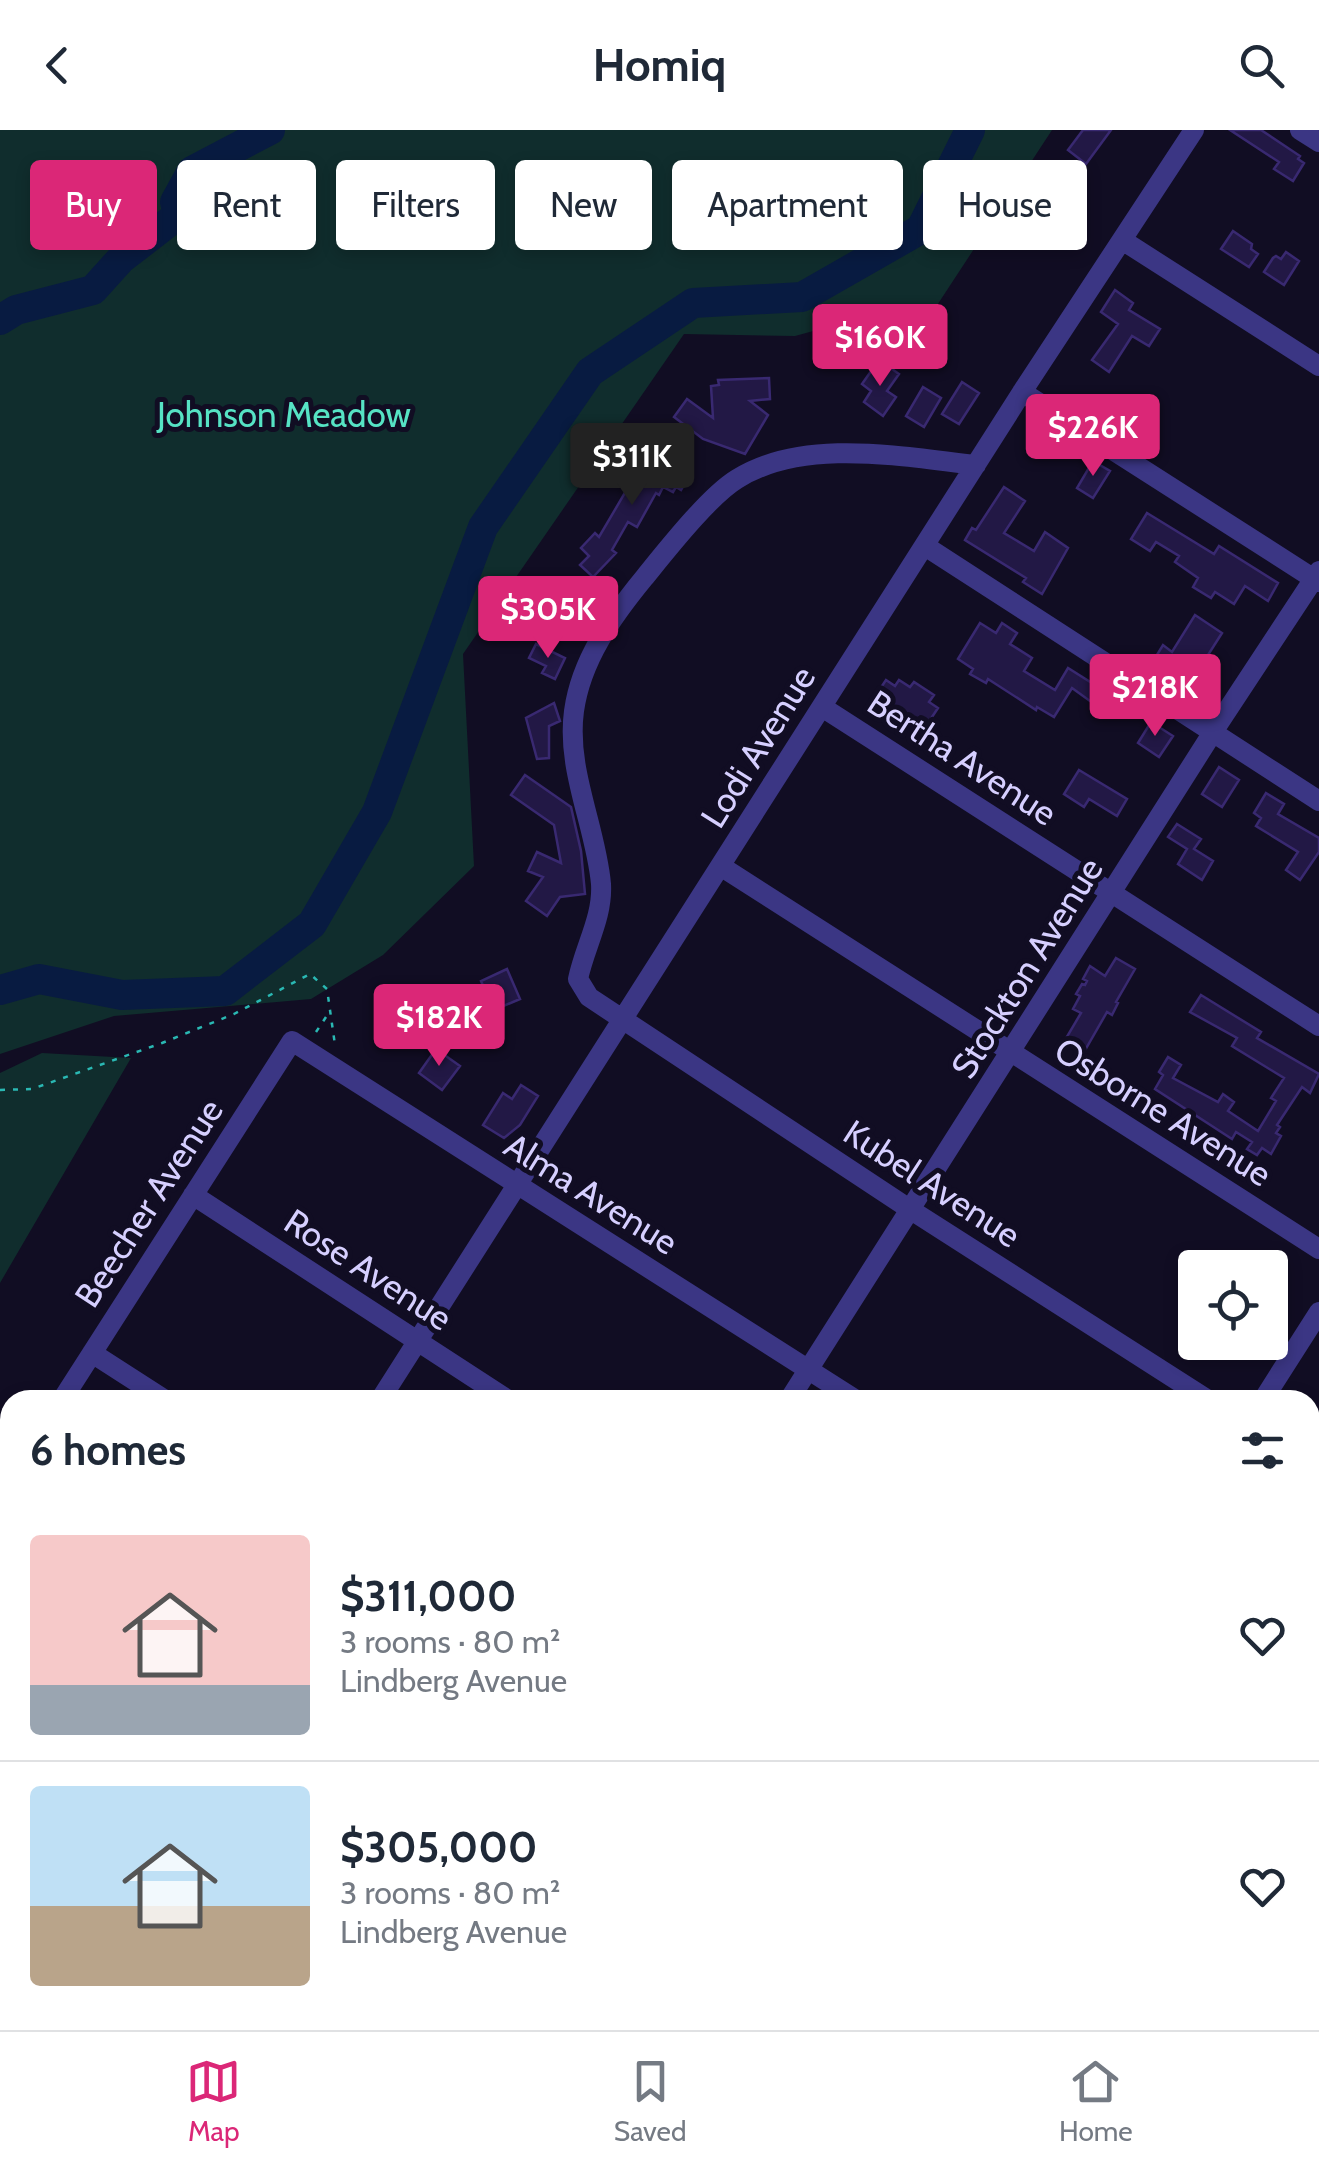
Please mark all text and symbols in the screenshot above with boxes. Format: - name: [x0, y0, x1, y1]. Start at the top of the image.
- icon: back: [30, 38, 85, 93]
- text: Homiq: [593, 38, 726, 92]
- icon: search: [1234, 38, 1289, 93]
- chip: Buy: [30, 160, 157, 250]
- chip: Rent: [177, 160, 316, 250]
- chip: Filters: [336, 160, 495, 250]
- chip: New: [515, 160, 652, 250]
- chip: Apartment: [672, 160, 903, 250]
- chip: House: [923, 160, 1087, 250]
- pin: $160K: [810, 304, 950, 389]
- text: $160K: [834, 317, 926, 356]
- park label: Johnson Meadow: [156, 393, 411, 436]
- pin: $226K: [1023, 394, 1163, 479]
- text: $226K: [1048, 407, 1138, 446]
- pin: $311K: [562, 423, 702, 508]
- text: $311K: [592, 436, 672, 475]
- pin: $305K: [478, 576, 618, 661]
- text: $305K: [500, 589, 596, 628]
- pin: $218K: [1085, 654, 1225, 739]
- street label: Lodi Avenue: [691, 658, 824, 835]
- text: $218K: [1112, 667, 1198, 706]
- street label: Bertha Avenue: [860, 681, 1065, 835]
- street label: Stockton Avenue: [942, 850, 1112, 1086]
- pin: $182K: [369, 984, 509, 1069]
- text: $182K: [396, 997, 482, 1036]
- street label: Osborne Avenue: [1047, 1028, 1280, 1195]
- street label: Beecher Avenue: [65, 1091, 232, 1315]
- street label: Kubel Avenue: [836, 1111, 1029, 1257]
- street label: Alma Avenue: [497, 1123, 686, 1264]
- street label: Rose Avenue: [276, 1200, 460, 1340]
- map controls: [1178, 1250, 1288, 1360]
- button: locate: [1178, 1250, 1288, 1360]
- icon: filters: [1235, 1423, 1290, 1478]
- text: 6 homes: [30, 1424, 186, 1476]
- text: $311,000: [340, 1570, 516, 1622]
- icon: home: [110, 1575, 230, 1695]
- icon: heart: [1235, 1608, 1290, 1663]
- text: 3 rooms · 80 m²: [340, 1622, 560, 1661]
- text: Lindberg Avenue: [340, 1661, 567, 1700]
- text: $305,000: [340, 1821, 538, 1873]
- icon: home: [110, 1826, 230, 1946]
- icon: heart: [1235, 1859, 1290, 1914]
- text: 3 rooms · 80 m²: [340, 1873, 560, 1912]
- text: Lindberg Avenue: [340, 1912, 567, 1951]
- tab: Map: [186, 2054, 241, 2148]
- tab: Saved: [614, 2054, 687, 2148]
- tab: Home: [1059, 2054, 1133, 2148]

